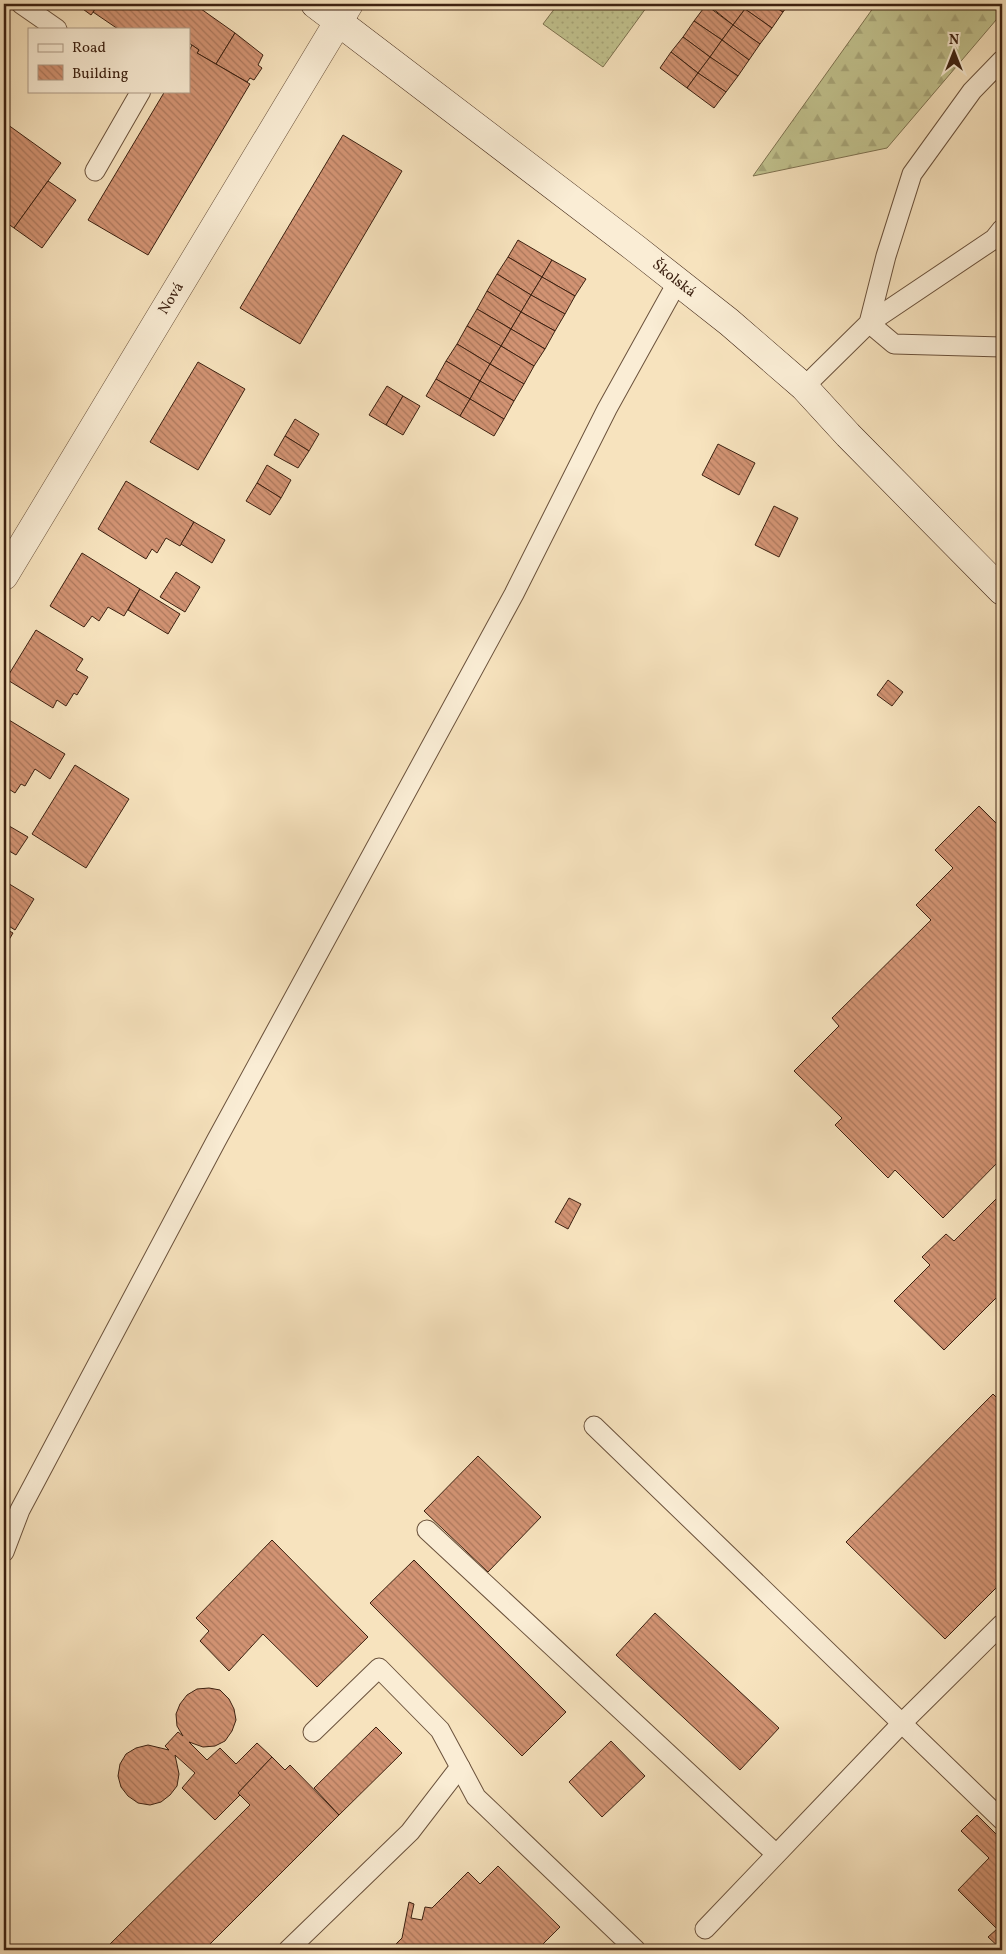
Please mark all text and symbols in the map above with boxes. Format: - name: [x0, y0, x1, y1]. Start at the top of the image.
- legend: [28, 28, 190, 92]
- north arrow: [928, 28, 978, 78]
- text: N: [949, 31, 959, 50]
- text: Road: [72, 38, 106, 59]
- text: Building: [72, 64, 129, 85]
- street label: Školská: [648, 255, 700, 303]
- street label: Nová: [153, 278, 189, 319]

